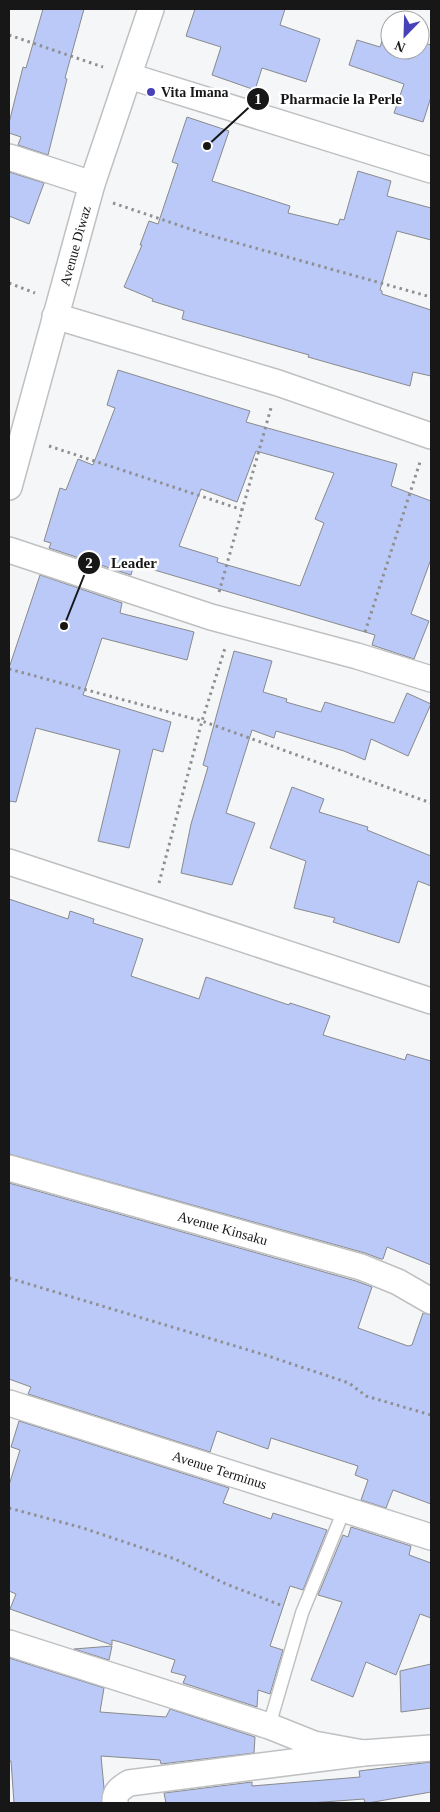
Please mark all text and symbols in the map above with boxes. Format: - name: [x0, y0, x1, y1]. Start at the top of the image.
- north arrow: [380, 10, 430, 60]
- text: N: [393, 38, 408, 55]
- callout: Pharmacie la Perle: [246, 84, 412, 114]
- place label: Vita Imana: [161, 85, 229, 100]
- marker: Vita Imana: [145, 86, 157, 98]
- text: 1: [254, 91, 262, 107]
- text: Pharmacie la Perle: [280, 91, 402, 107]
- street label: Avenue Diwaz: [57, 204, 94, 288]
- callout: Leader: [76, 548, 167, 578]
- text: 2: [85, 555, 93, 571]
- text: Leader: [111, 555, 157, 571]
- street label: Avenue Kinsaku: [176, 1209, 269, 1248]
- street label: Avenue Terminus: [170, 1448, 269, 1492]

